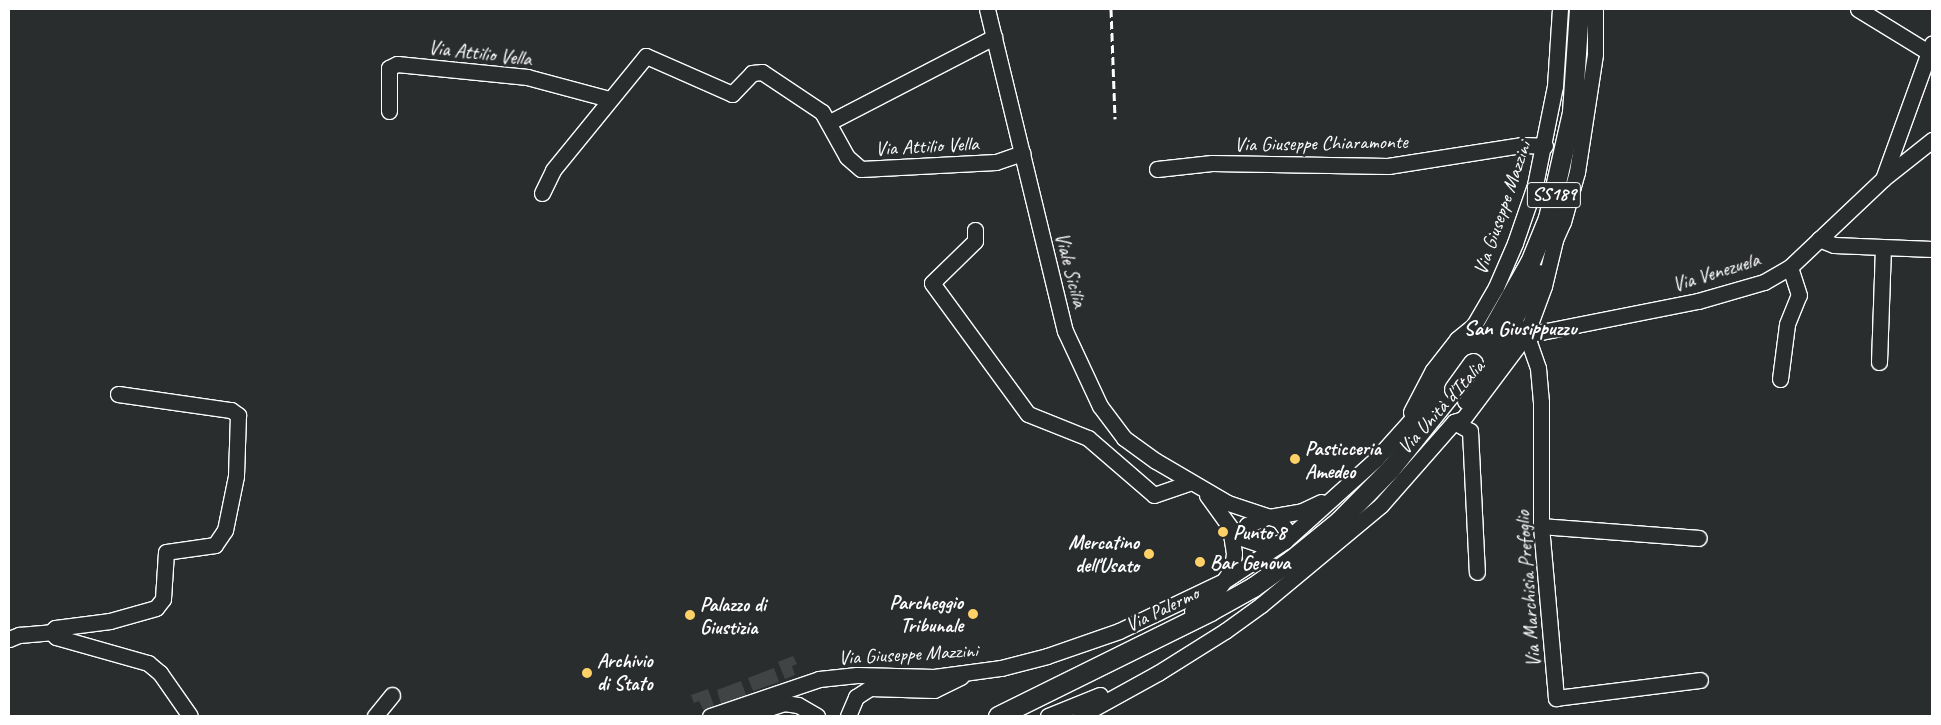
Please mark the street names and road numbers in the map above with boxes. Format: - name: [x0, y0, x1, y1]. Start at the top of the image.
- street label: Via Attilio Vella: [427, 35, 533, 71]
- street label: Via Giuseppe Chiaramonte: [1234, 129, 1408, 157]
- street label: Via Attilio Vella: [875, 131, 979, 161]
- street label: Via Giuseppe Mazzini: [1468, 138, 1536, 278]
- road number: SS189: [1526, 178, 1582, 212]
- street label: Viale Sicilia: [1050, 230, 1092, 310]
- street label: Via Venezuela: [1670, 247, 1762, 297]
- street label: Via Unità d'Italia: [1393, 355, 1489, 459]
- street label: Via Marchisia Prefoglio: [1511, 509, 1545, 669]
- street label: Via Palermo: [1121, 581, 1203, 637]
- street label: Via Giuseppe Mazzini: [838, 638, 978, 670]

